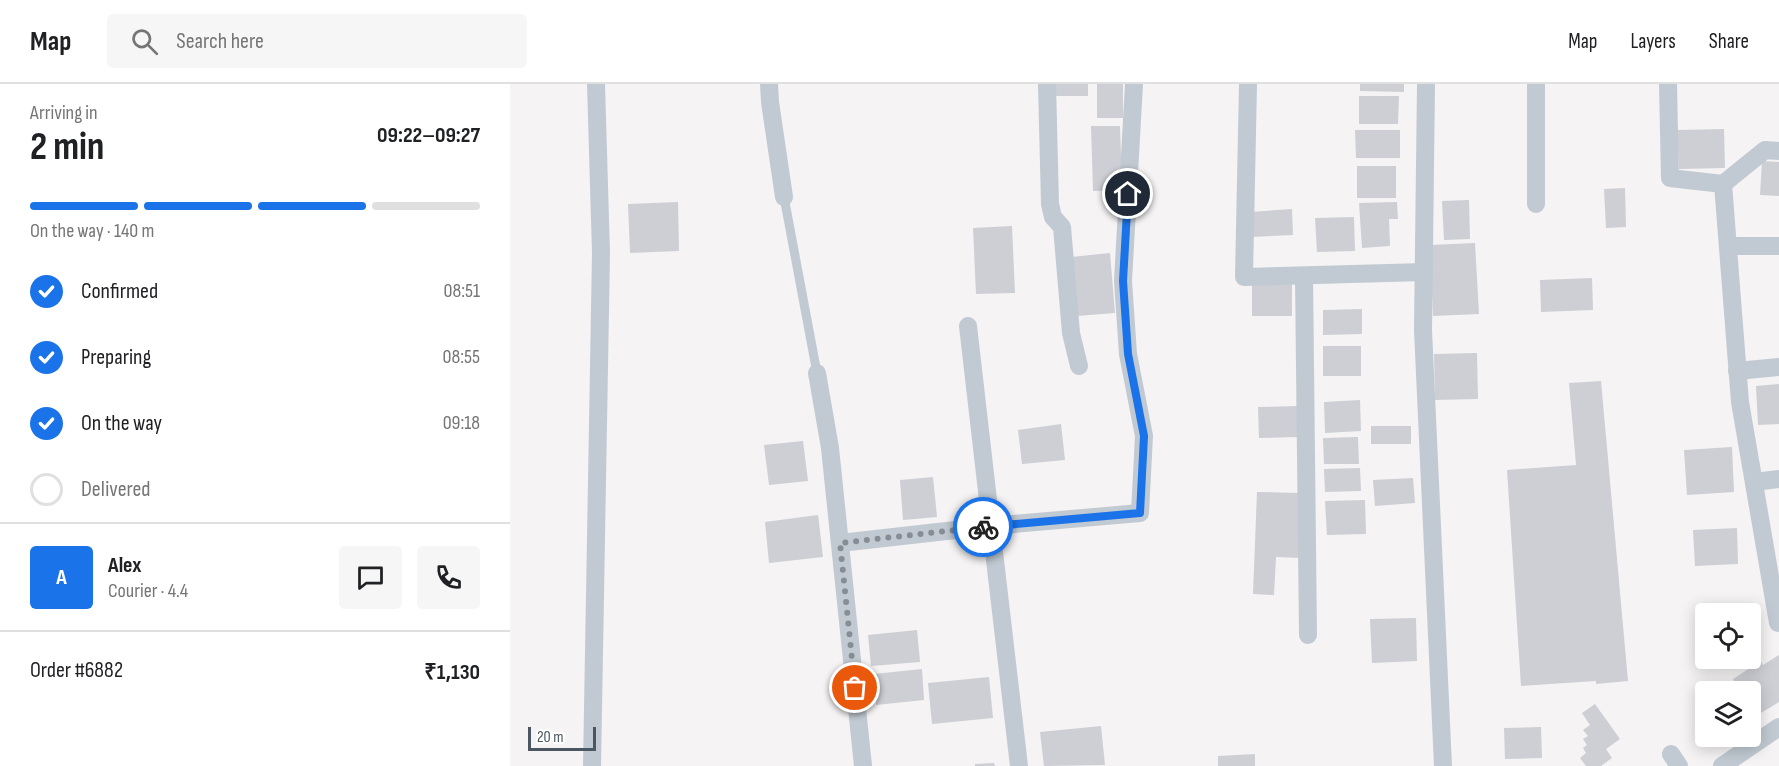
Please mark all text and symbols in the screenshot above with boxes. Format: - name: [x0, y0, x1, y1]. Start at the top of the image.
- search box: [107, 14, 527, 68]
- text: Map: [30, 25, 71, 58]
- icon: search: [128, 25, 161, 58]
- text: Search here: [176, 28, 264, 55]
- text: Map: [1568, 29, 1597, 54]
- text: Layers: [1630, 29, 1676, 54]
- text: Share: [1709, 29, 1749, 54]
- text: Arriving in: [30, 101, 98, 125]
- text: 09:22–09:27: [377, 122, 480, 149]
- text: 2 min: [30, 124, 104, 171]
- pin: [1102, 168, 1153, 219]
- icon: home: [1111, 177, 1144, 210]
- text: On the way · 140 m: [30, 219, 154, 243]
- icon: check: [30, 275, 63, 308]
- text: Confirmed: [81, 278, 158, 305]
- text: 08:51: [444, 279, 480, 303]
- icon: check: [30, 341, 63, 374]
- text: Preparing: [81, 344, 151, 371]
- text: 08:55: [443, 345, 480, 369]
- icon: check: [30, 407, 63, 440]
- text: On the way: [81, 410, 162, 437]
- text: 09:18: [443, 411, 480, 435]
- text: Delivered: [81, 476, 150, 503]
- courier: [953, 497, 1013, 557]
- icon: bike: [967, 511, 1000, 544]
- button: chat: [339, 546, 402, 609]
- button: phone: [417, 546, 480, 609]
- text: Alex: [108, 552, 141, 579]
- text: A: [56, 564, 67, 591]
- text: Courier · 4.4: [108, 579, 188, 603]
- map controls: [1695, 603, 1761, 747]
- button: locate: [1695, 603, 1761, 669]
- text: Order #6882: [30, 657, 123, 684]
- text: ₹1,130: [424, 659, 480, 686]
- pin: [829, 662, 880, 713]
- icon: bag: [838, 671, 871, 704]
- button: layers: [1695, 681, 1761, 747]
- scale bar: [528, 724, 596, 752]
- text: 20 m: [537, 728, 564, 747]

